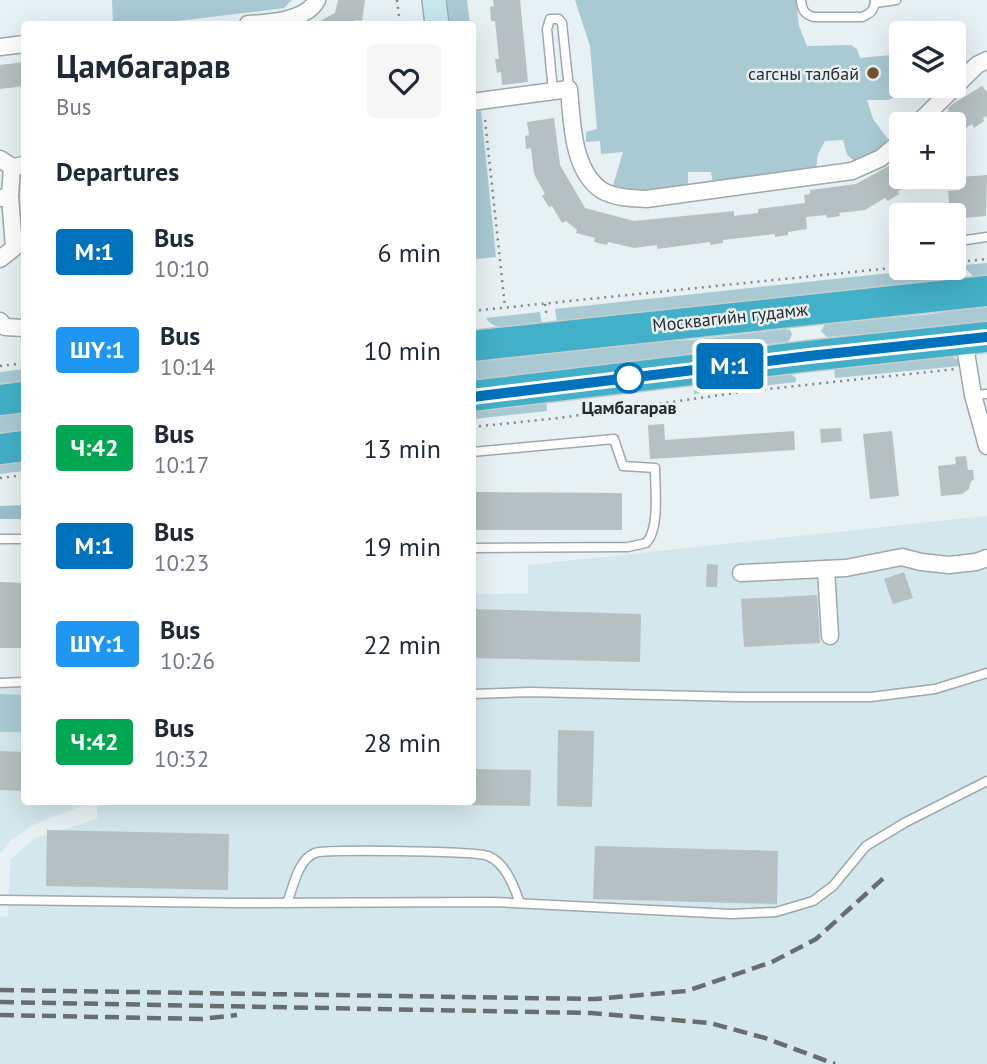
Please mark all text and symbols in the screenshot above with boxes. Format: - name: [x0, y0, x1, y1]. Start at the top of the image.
- map controls: [889, 21, 966, 280]
- button: layers: [889, 21, 966, 98]
- text: Цамбагарав: [56, 44, 231, 87]
- button: heart: [367, 44, 441, 118]
- place label: сагсны талбай: [748, 62, 859, 85]
- marker: сагсны талбай: [865, 65, 881, 81]
- text: Bus: [56, 92, 92, 121]
- button: +: [889, 112, 966, 189]
- text: Departures: [56, 155, 179, 188]
- button: −: [889, 203, 966, 280]
- text: Bus: [154, 221, 194, 254]
- text: М:1: [75, 236, 114, 267]
- text: 6 min: [378, 236, 441, 269]
- text: 10:10: [154, 254, 209, 283]
- street label: Москвагийн гудамж: [651, 297, 809, 337]
- text: Bus: [160, 319, 200, 352]
- text: ШҮ:1: [70, 334, 125, 365]
- text: 10 min: [363, 334, 441, 367]
- line badge: М:1: [690, 343, 770, 389]
- text: М:1: [710, 350, 750, 381]
- text: 10:14: [160, 352, 215, 381]
- marker: Цамбагарав: [614, 363, 644, 393]
- place label: Цамбагарав: [581, 396, 677, 419]
- text: Bus: [154, 417, 194, 450]
- text: Ч:42: [70, 432, 119, 463]
- text: 13 min: [363, 432, 441, 465]
- text: 10:17: [154, 450, 209, 479]
- text: Bus: [154, 515, 194, 548]
- text: М:1: [75, 530, 114, 561]
- text: 19 min: [363, 530, 441, 563]
- text: 10:23: [154, 548, 209, 577]
- text: Bus: [160, 613, 200, 646]
- text: ШҮ:1: [70, 628, 125, 659]
- text: 22 min: [363, 628, 441, 661]
- text: 10:26: [160, 646, 215, 675]
- text: Bus: [154, 711, 194, 744]
- text: Ч:42: [70, 726, 119, 757]
- text: 28 min: [363, 726, 441, 759]
- text: 10:32: [154, 744, 209, 773]

